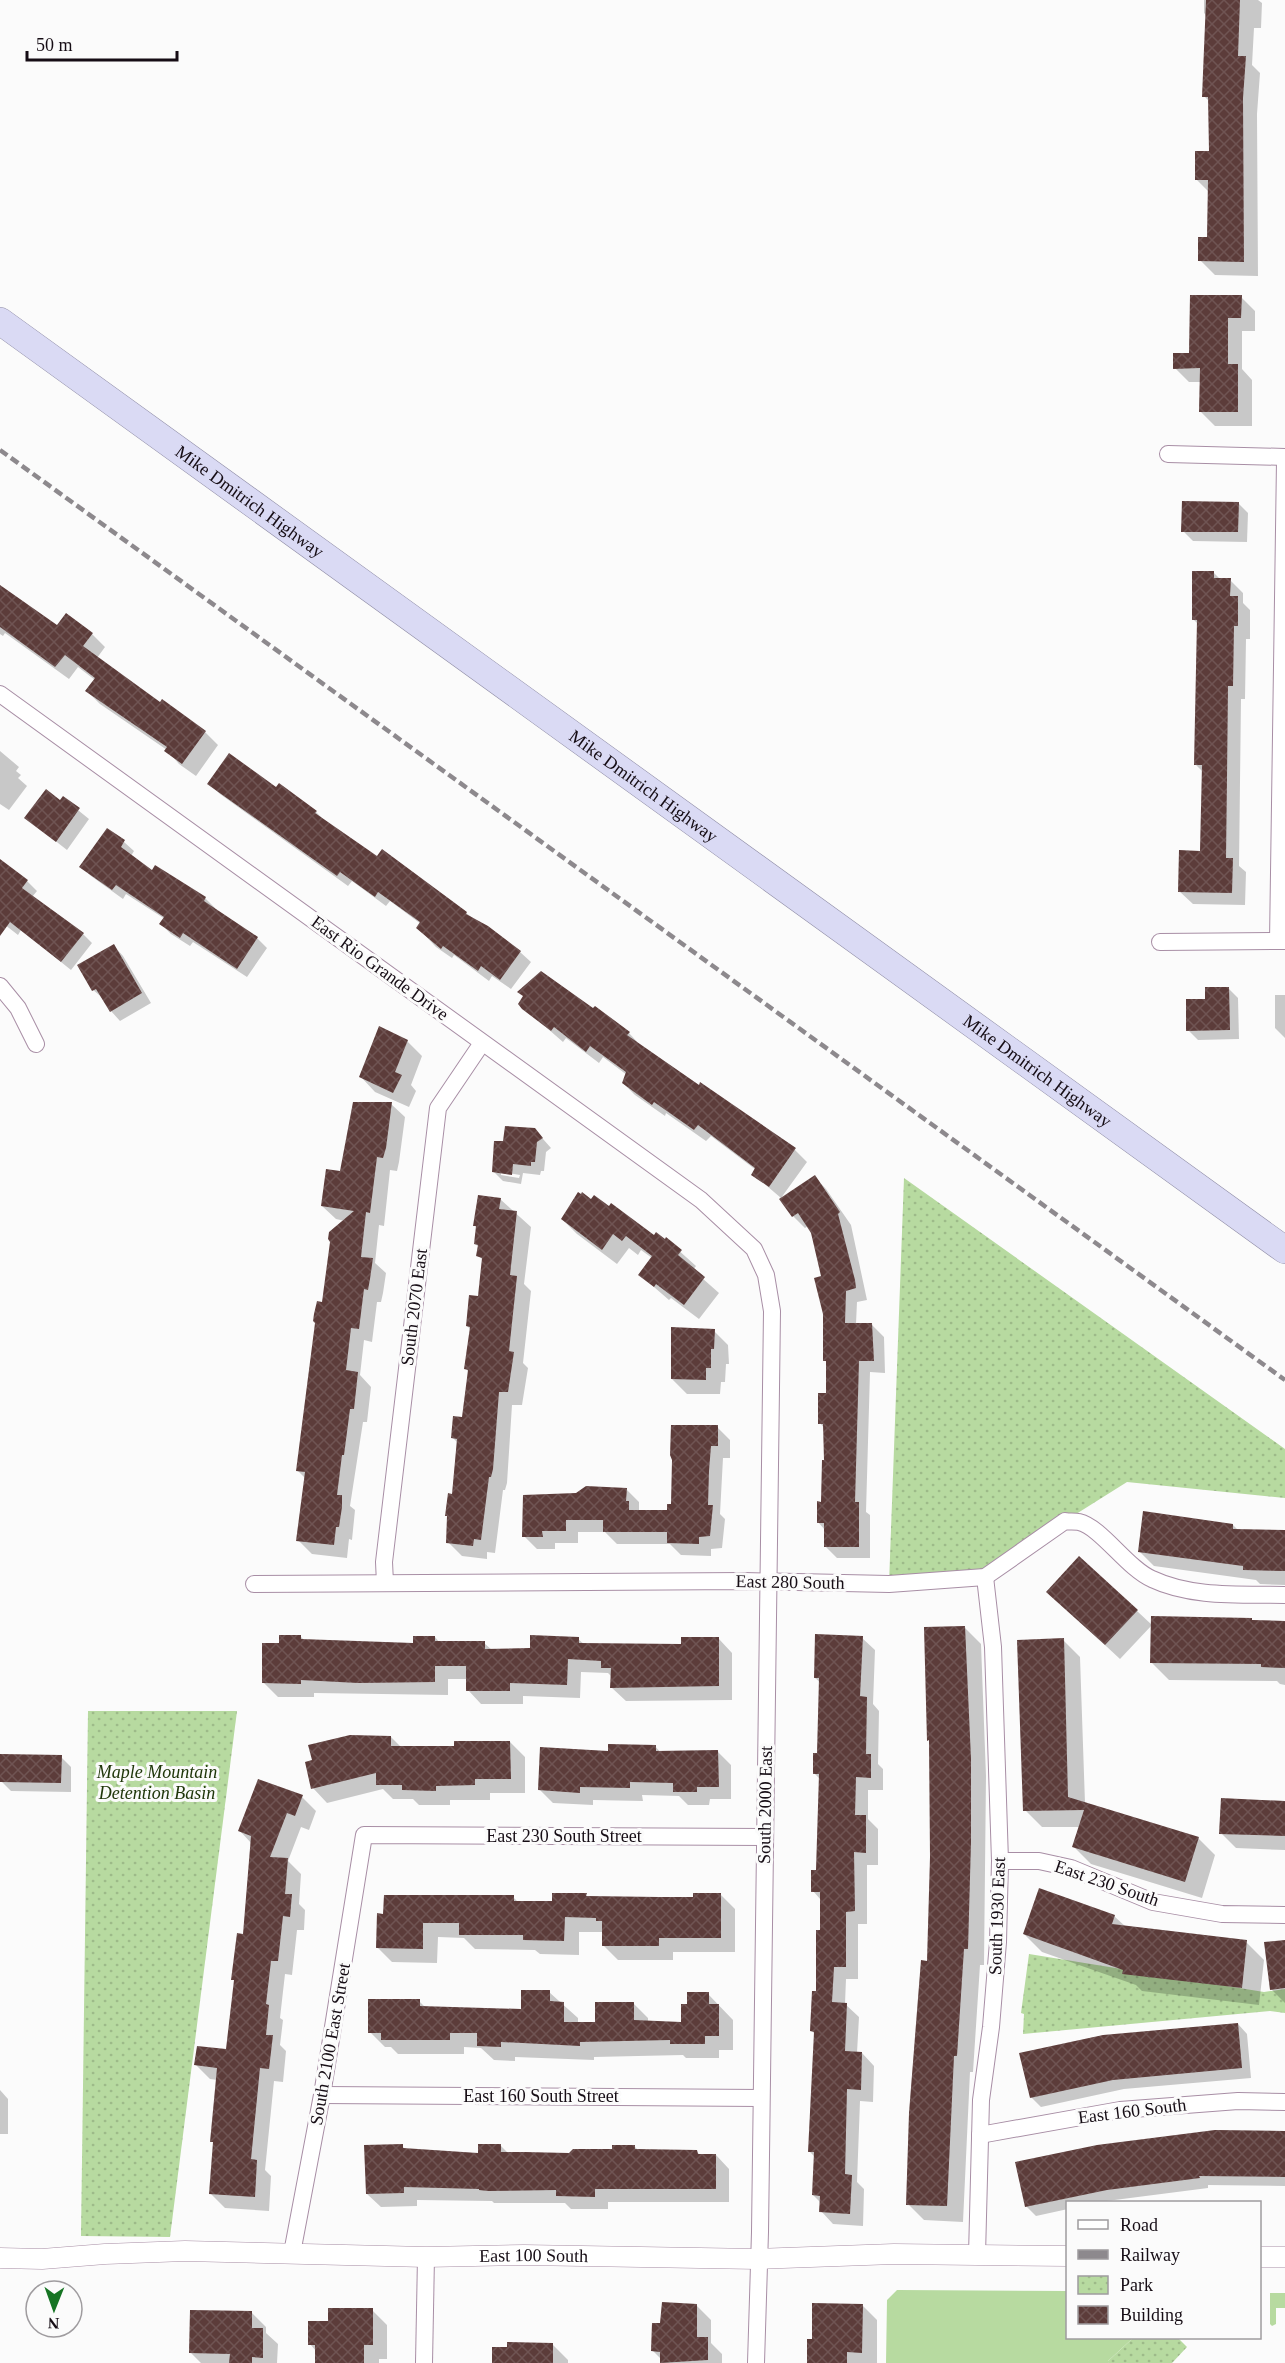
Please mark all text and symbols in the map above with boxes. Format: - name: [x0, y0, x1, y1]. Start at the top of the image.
- scale bar: [27, 24, 177, 62]
- text: 50 m: [36, 35, 73, 55]
- street label: Mike Dmitrich Highway: [172, 441, 328, 562]
- street label: Mike Dmitrich Highway: [565, 726, 721, 846]
- street label: East Rio Grande Drive: [308, 912, 452, 1024]
- street label: Mike Dmitrich Highway: [959, 1011, 1115, 1131]
- street label: South 2070 East: [397, 1247, 431, 1367]
- street label: East 280 South: [735, 1571, 845, 1593]
- street label: South 2000 East: [754, 1746, 776, 1864]
- park label: Maple Mountain Detention Basin: [96, 1762, 217, 1803]
- street label: East 230 South Street: [486, 1826, 642, 1846]
- street label: East 230 South: [1052, 1856, 1162, 1910]
- street label: South 1930 East: [985, 1857, 1009, 1975]
- street label: South 2100 East Street: [306, 1961, 354, 2127]
- street label: East 160 South Street: [463, 2086, 619, 2106]
- street label: East 160 South: [1077, 2094, 1187, 2128]
- legend: [1066, 2201, 1261, 2339]
- text: Road: [1120, 2215, 1158, 2235]
- street label: East 100 South: [479, 2245, 588, 2266]
- text: Railway: [1120, 2245, 1180, 2265]
- text: Park: [1120, 2275, 1153, 2295]
- north arrow: [24, 2279, 84, 2339]
- text: Building: [1120, 2305, 1183, 2325]
- text: N: [47, 2315, 60, 2332]

